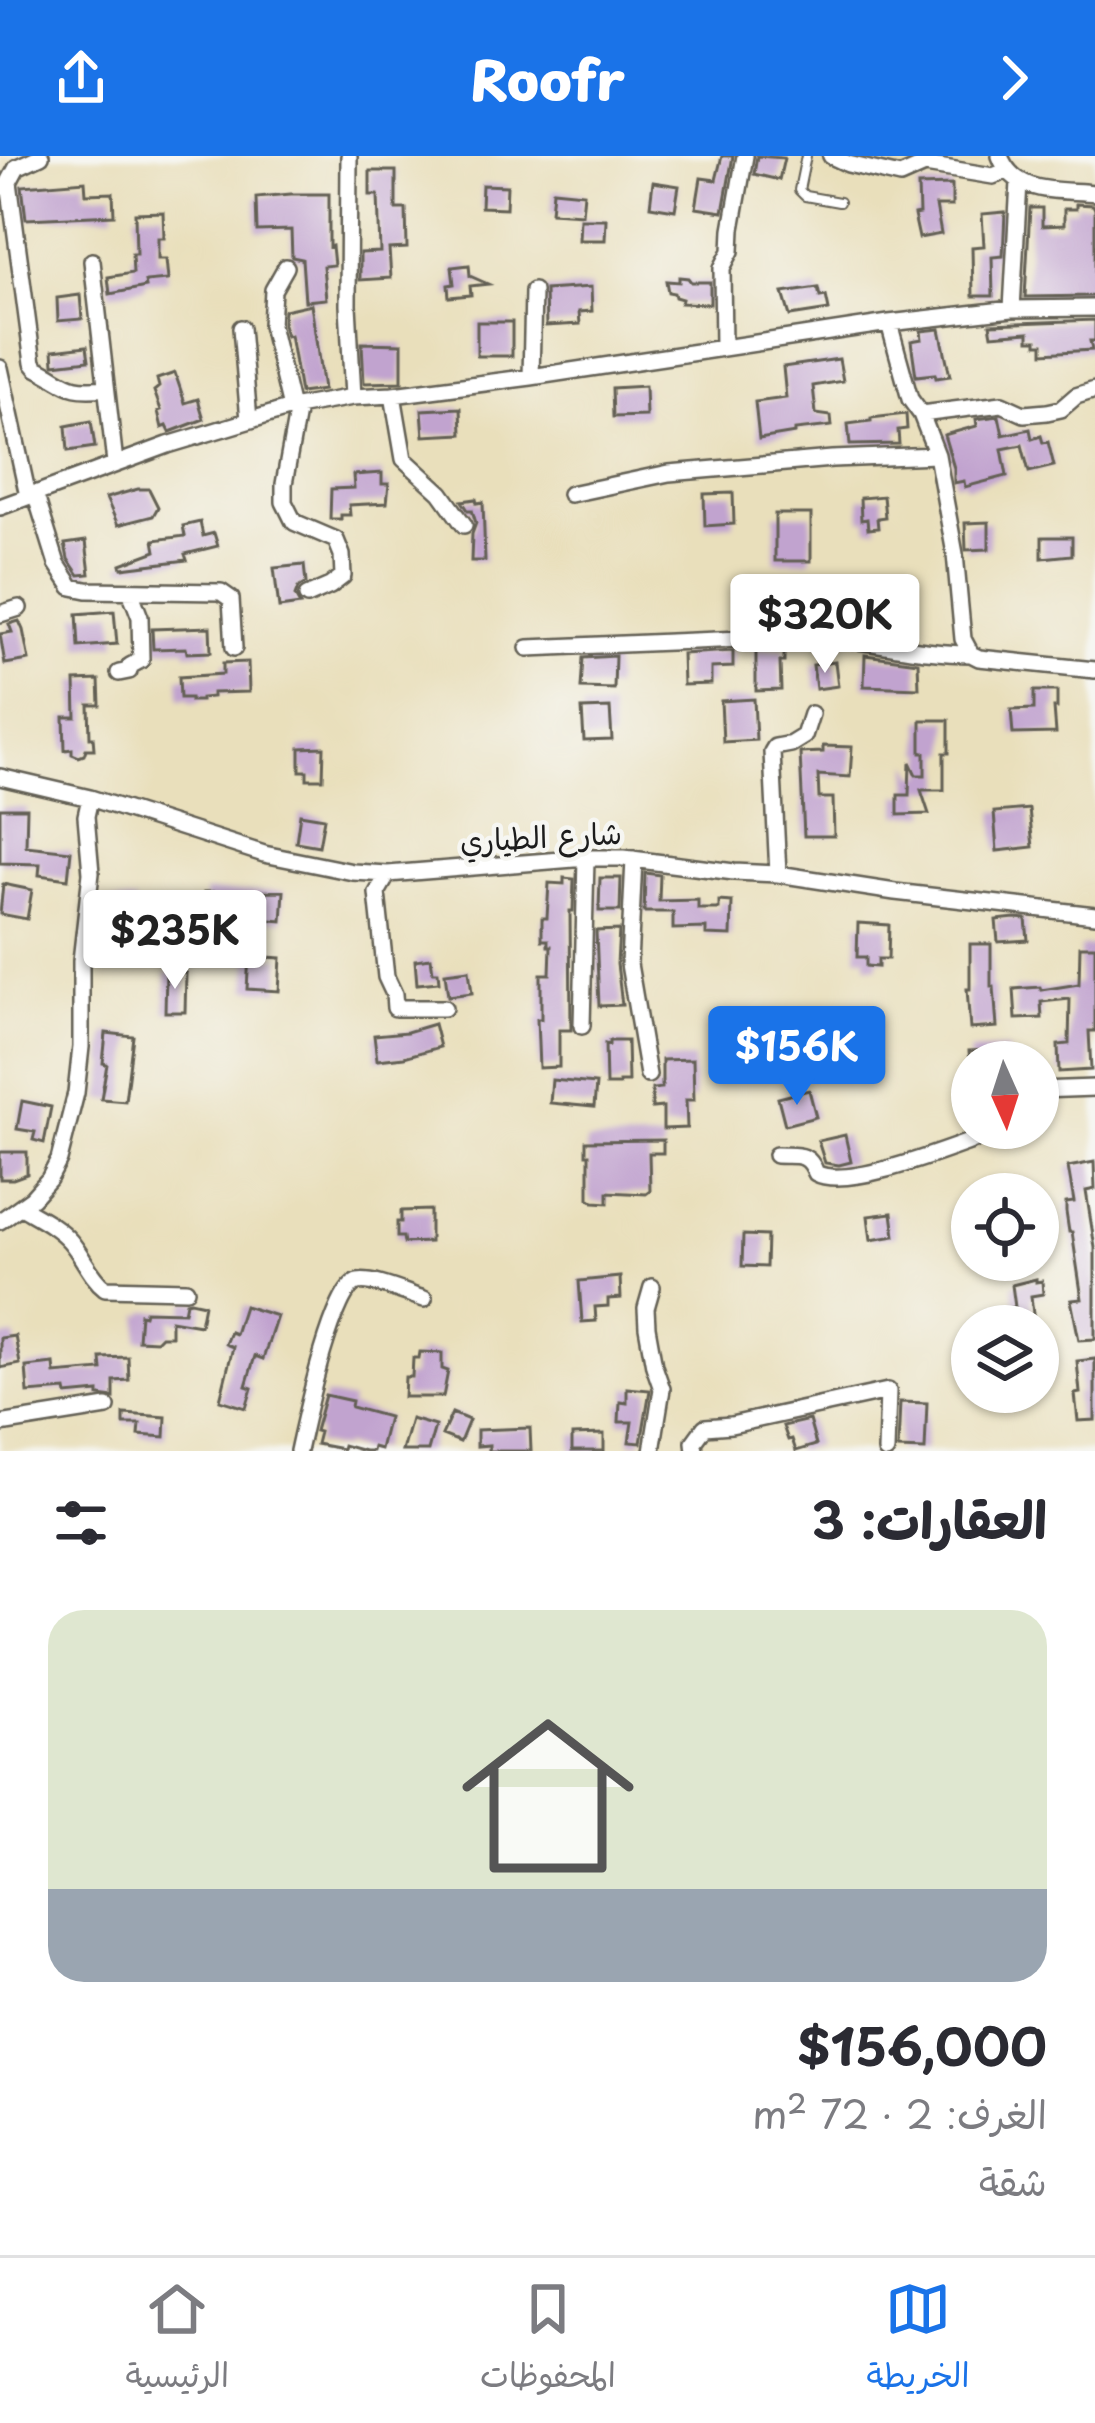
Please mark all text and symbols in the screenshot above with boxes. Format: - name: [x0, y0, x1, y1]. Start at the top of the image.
- text: Roofr: [470, 38, 625, 119]
- icon: share: [48, 45, 114, 111]
- icon: forward: [981, 45, 1047, 111]
- pin: $320K: [741, 574, 909, 676]
- text: $320K: [757, 583, 893, 642]
- street label: شارع الطياري: [459, 809, 623, 863]
- pin: $235K: [91, 890, 259, 992]
- text: $235K: [110, 899, 240, 958]
- pin: $156K: [713, 1006, 881, 1108]
- text: $156K: [735, 1015, 859, 1074]
- north arrow: [951, 1041, 1059, 1149]
- map controls: [951, 1041, 1059, 1413]
- button: locate: [951, 1173, 1059, 1281]
- button: layers: [951, 1305, 1059, 1413]
- text: العقارات: 3: [811, 1479, 1047, 1556]
- icon: filters: [48, 1490, 114, 1556]
- icon: home: [440, 1688, 656, 1904]
- text: $156,000: [798, 2006, 1047, 2083]
- text: الغرف: 2 · 72 m²: [752, 2083, 1047, 2142]
- text: شقة: [979, 2150, 1047, 2209]
- tab: الرئيسية: [125, 2276, 229, 2405]
- tab: المحفوظات: [480, 2276, 616, 2405]
- tab: الخريطة: [867, 2276, 970, 2405]

